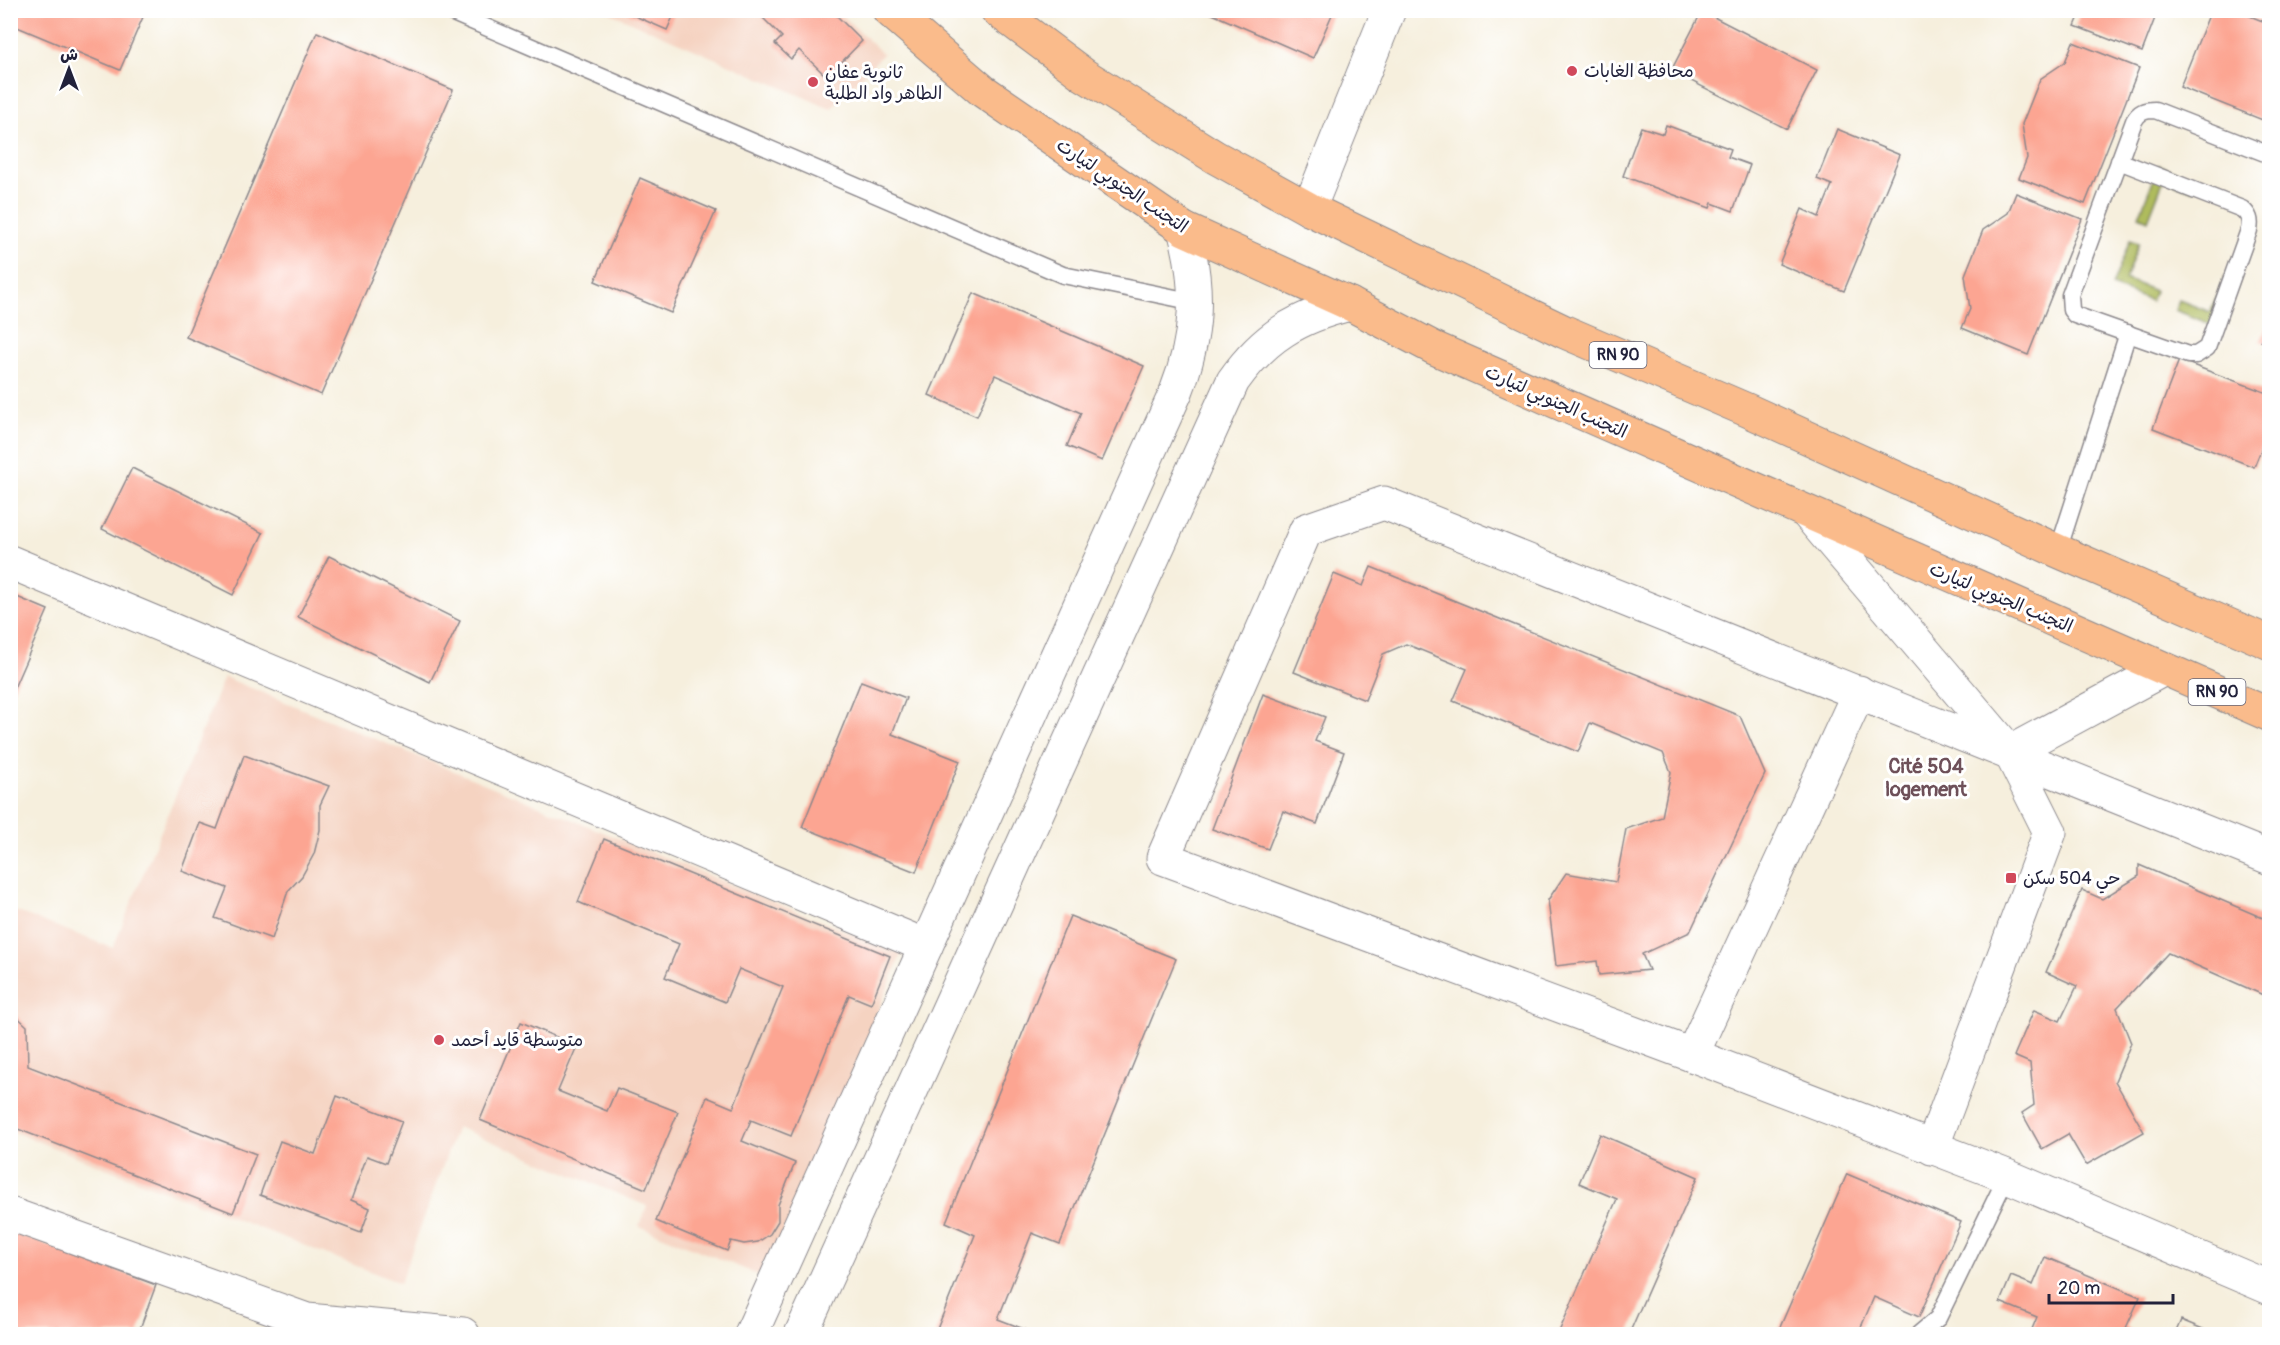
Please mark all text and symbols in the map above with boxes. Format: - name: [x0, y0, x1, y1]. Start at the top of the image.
- north arrow: [39, 39, 99, 99]
- text: ش: [60, 45, 78, 65]
- place label: محافظة الغابات: [1584, 60, 1694, 83]
- place label: ثانوية عفان الطاهر واد الطلبة: [825, 61, 942, 105]
- marker: محافظة الغابات: [1565, 64, 1579, 78]
- marker: ثانوية عفان الطاهر واد الطلبة: [806, 75, 820, 89]
- street label: التجنب الجنوبي لتيارت: [1050, 134, 1192, 242]
- road number: RN 90: [1590, 342, 1646, 368]
- street label: التجنب الجنوبي لتيارت: [1480, 360, 1631, 447]
- street label: التجنب الجنوبي لتيارت: [1924, 557, 2076, 642]
- road number: RN 90: [2188, 679, 2246, 705]
- district label: Cité 504 logement: [1885, 754, 1968, 802]
- place label: حي 504 سكن: [2023, 867, 2120, 894]
- marker: حي 504 سكن: [2004, 871, 2018, 885]
- place label: متوسطة قايد أحمد: [451, 1029, 583, 1052]
- marker: متوسطة قايد أحمد: [432, 1033, 446, 1047]
- scale bar: [2049, 1267, 2174, 1305]
- text: 20 m: [2058, 1277, 2100, 1300]

